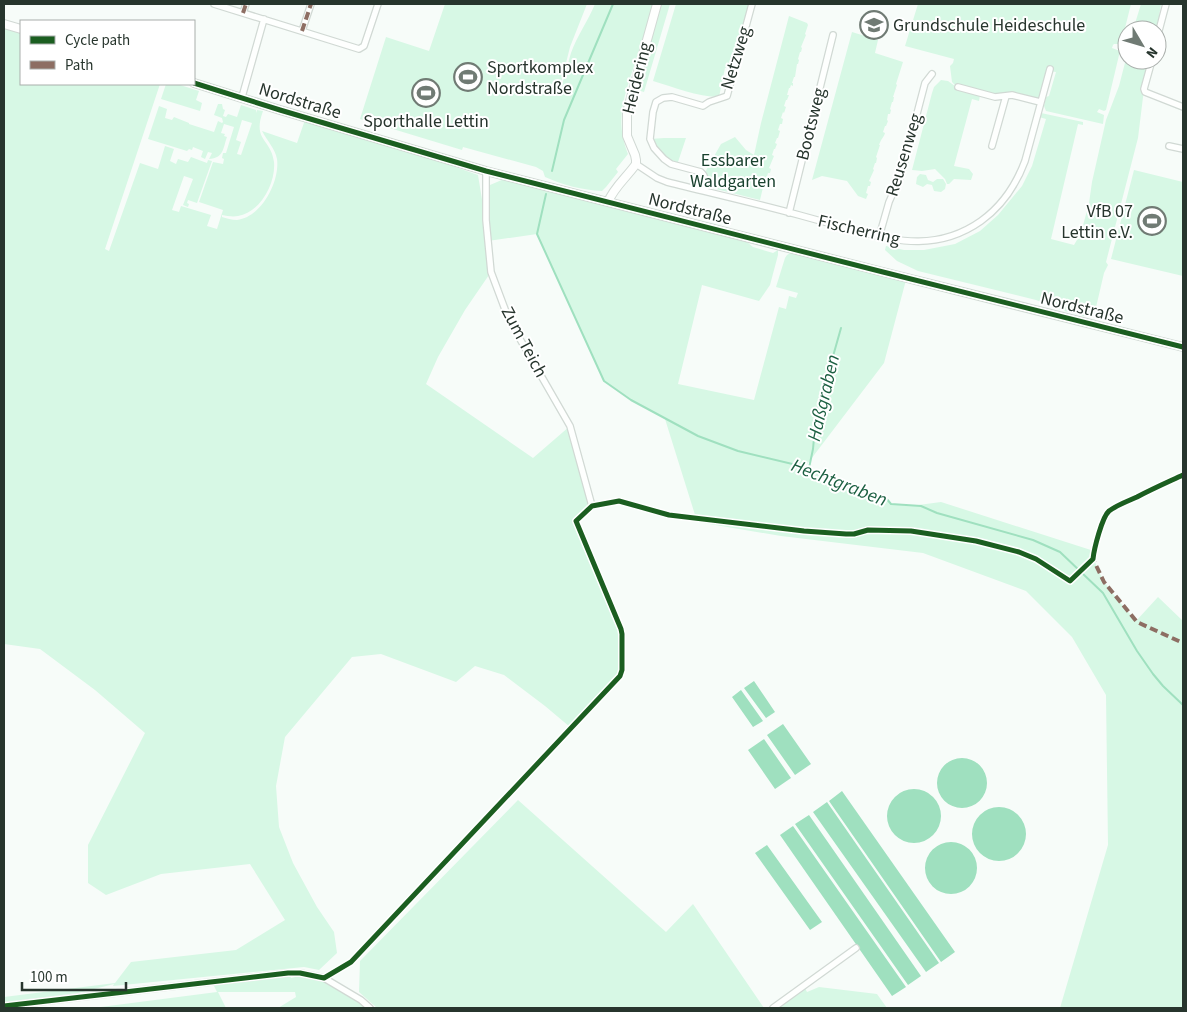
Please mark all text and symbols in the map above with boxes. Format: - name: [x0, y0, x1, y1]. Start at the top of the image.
- school or university icon: Grundschule Heideschule: [859, 10, 889, 40]
- place label: Grundschule Heideschule: [893, 13, 1085, 38]
- legend: [20, 20, 195, 85]
- north arrow: [1117, 20, 1167, 70]
- street label: Netzweg: [715, 23, 757, 93]
- text: Cycle path: [65, 30, 130, 51]
- street label: Heidering: [616, 39, 658, 117]
- text: N: [1141, 43, 1162, 62]
- text: Path: [65, 55, 93, 76]
- place label: Sportkomplex Nordstraße: [487, 55, 593, 101]
- sports icon: Sportkomplex Nordstraße: [453, 62, 483, 92]
- street label: Nordstraße: [256, 77, 344, 125]
- sports icon: Sporthalle Lettin: [411, 78, 441, 108]
- street label: Bootsweg: [790, 85, 832, 163]
- place label: Sporthalle Lettin: [363, 109, 489, 134]
- street label: Reusenweg: [880, 110, 928, 200]
- park label: Essbarer Waldgarten: [690, 148, 776, 194]
- street label: Nordstraße: [646, 187, 734, 231]
- place label: VfB 07 Lettin e.V.: [1061, 199, 1133, 245]
- sports icon: VfB 07 Lettin e.V.: [1137, 206, 1167, 236]
- street label: Fischerring: [815, 208, 903, 252]
- street label: Nordstraße: [1038, 286, 1126, 330]
- street label: Zum Teich: [495, 302, 553, 382]
- water label: Haßgraben: [801, 352, 847, 444]
- water label: Hechtgraben: [787, 452, 891, 514]
- scale bar: [22, 960, 126, 992]
- text: 100 m: [30, 967, 68, 988]

